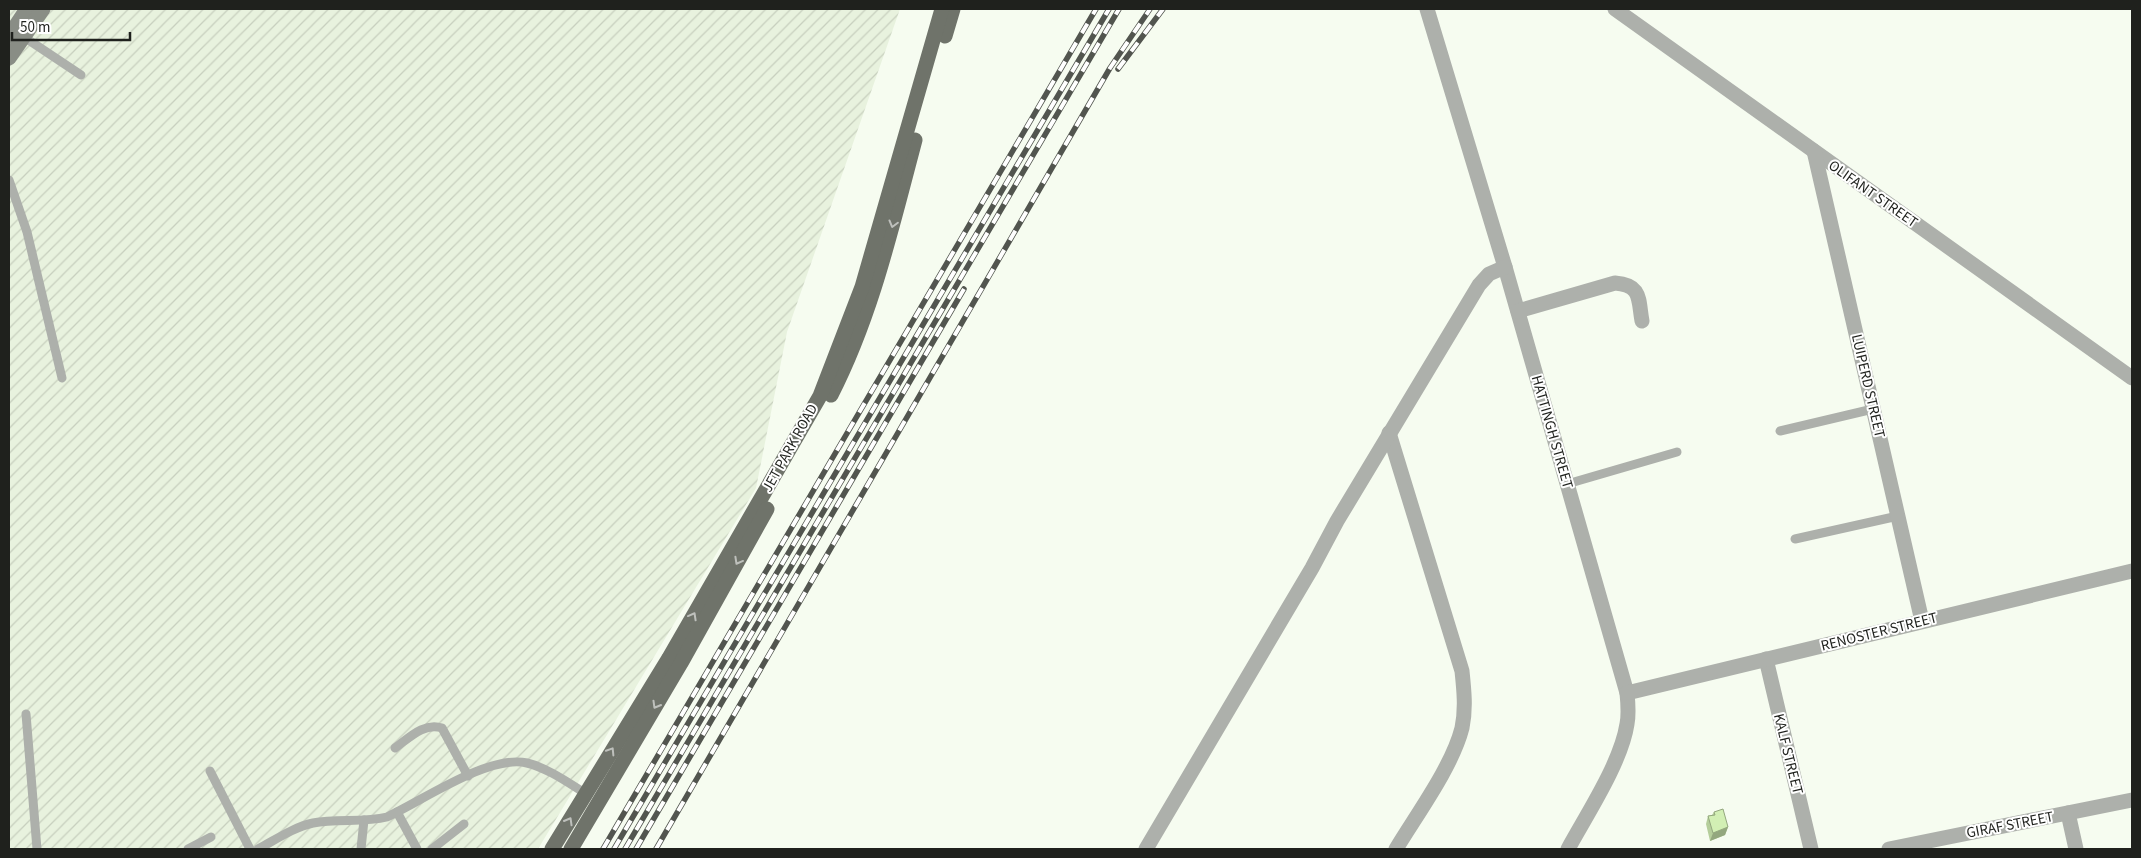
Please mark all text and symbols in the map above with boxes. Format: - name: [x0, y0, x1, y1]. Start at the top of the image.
- scale bar: [12, 10, 130, 42]
- text: 50 m: [20, 17, 50, 38]
- street label: OLIFANT STREET: [1824, 155, 1922, 233]
- one-way arrow: [888, 220, 898, 228]
- street label: LUIPERD STREET: [1846, 332, 1890, 440]
- street label: HATTINGH STREET: [1526, 373, 1578, 491]
- street label: JET PARK ROAD: [757, 400, 823, 496]
- one-way arrow: [734, 556, 744, 565]
- street label: RENOSTER STREET: [1819, 607, 1939, 657]
- one-way arrow: [687, 612, 697, 621]
- one-way arrow: [652, 699, 662, 708]
- street label: KALF STREET: [1768, 711, 1808, 797]
- one-way arrow: [604, 748, 614, 757]
- street label: GIRAF STREET: [1965, 806, 2055, 844]
- one-way arrow: [562, 818, 572, 827]

